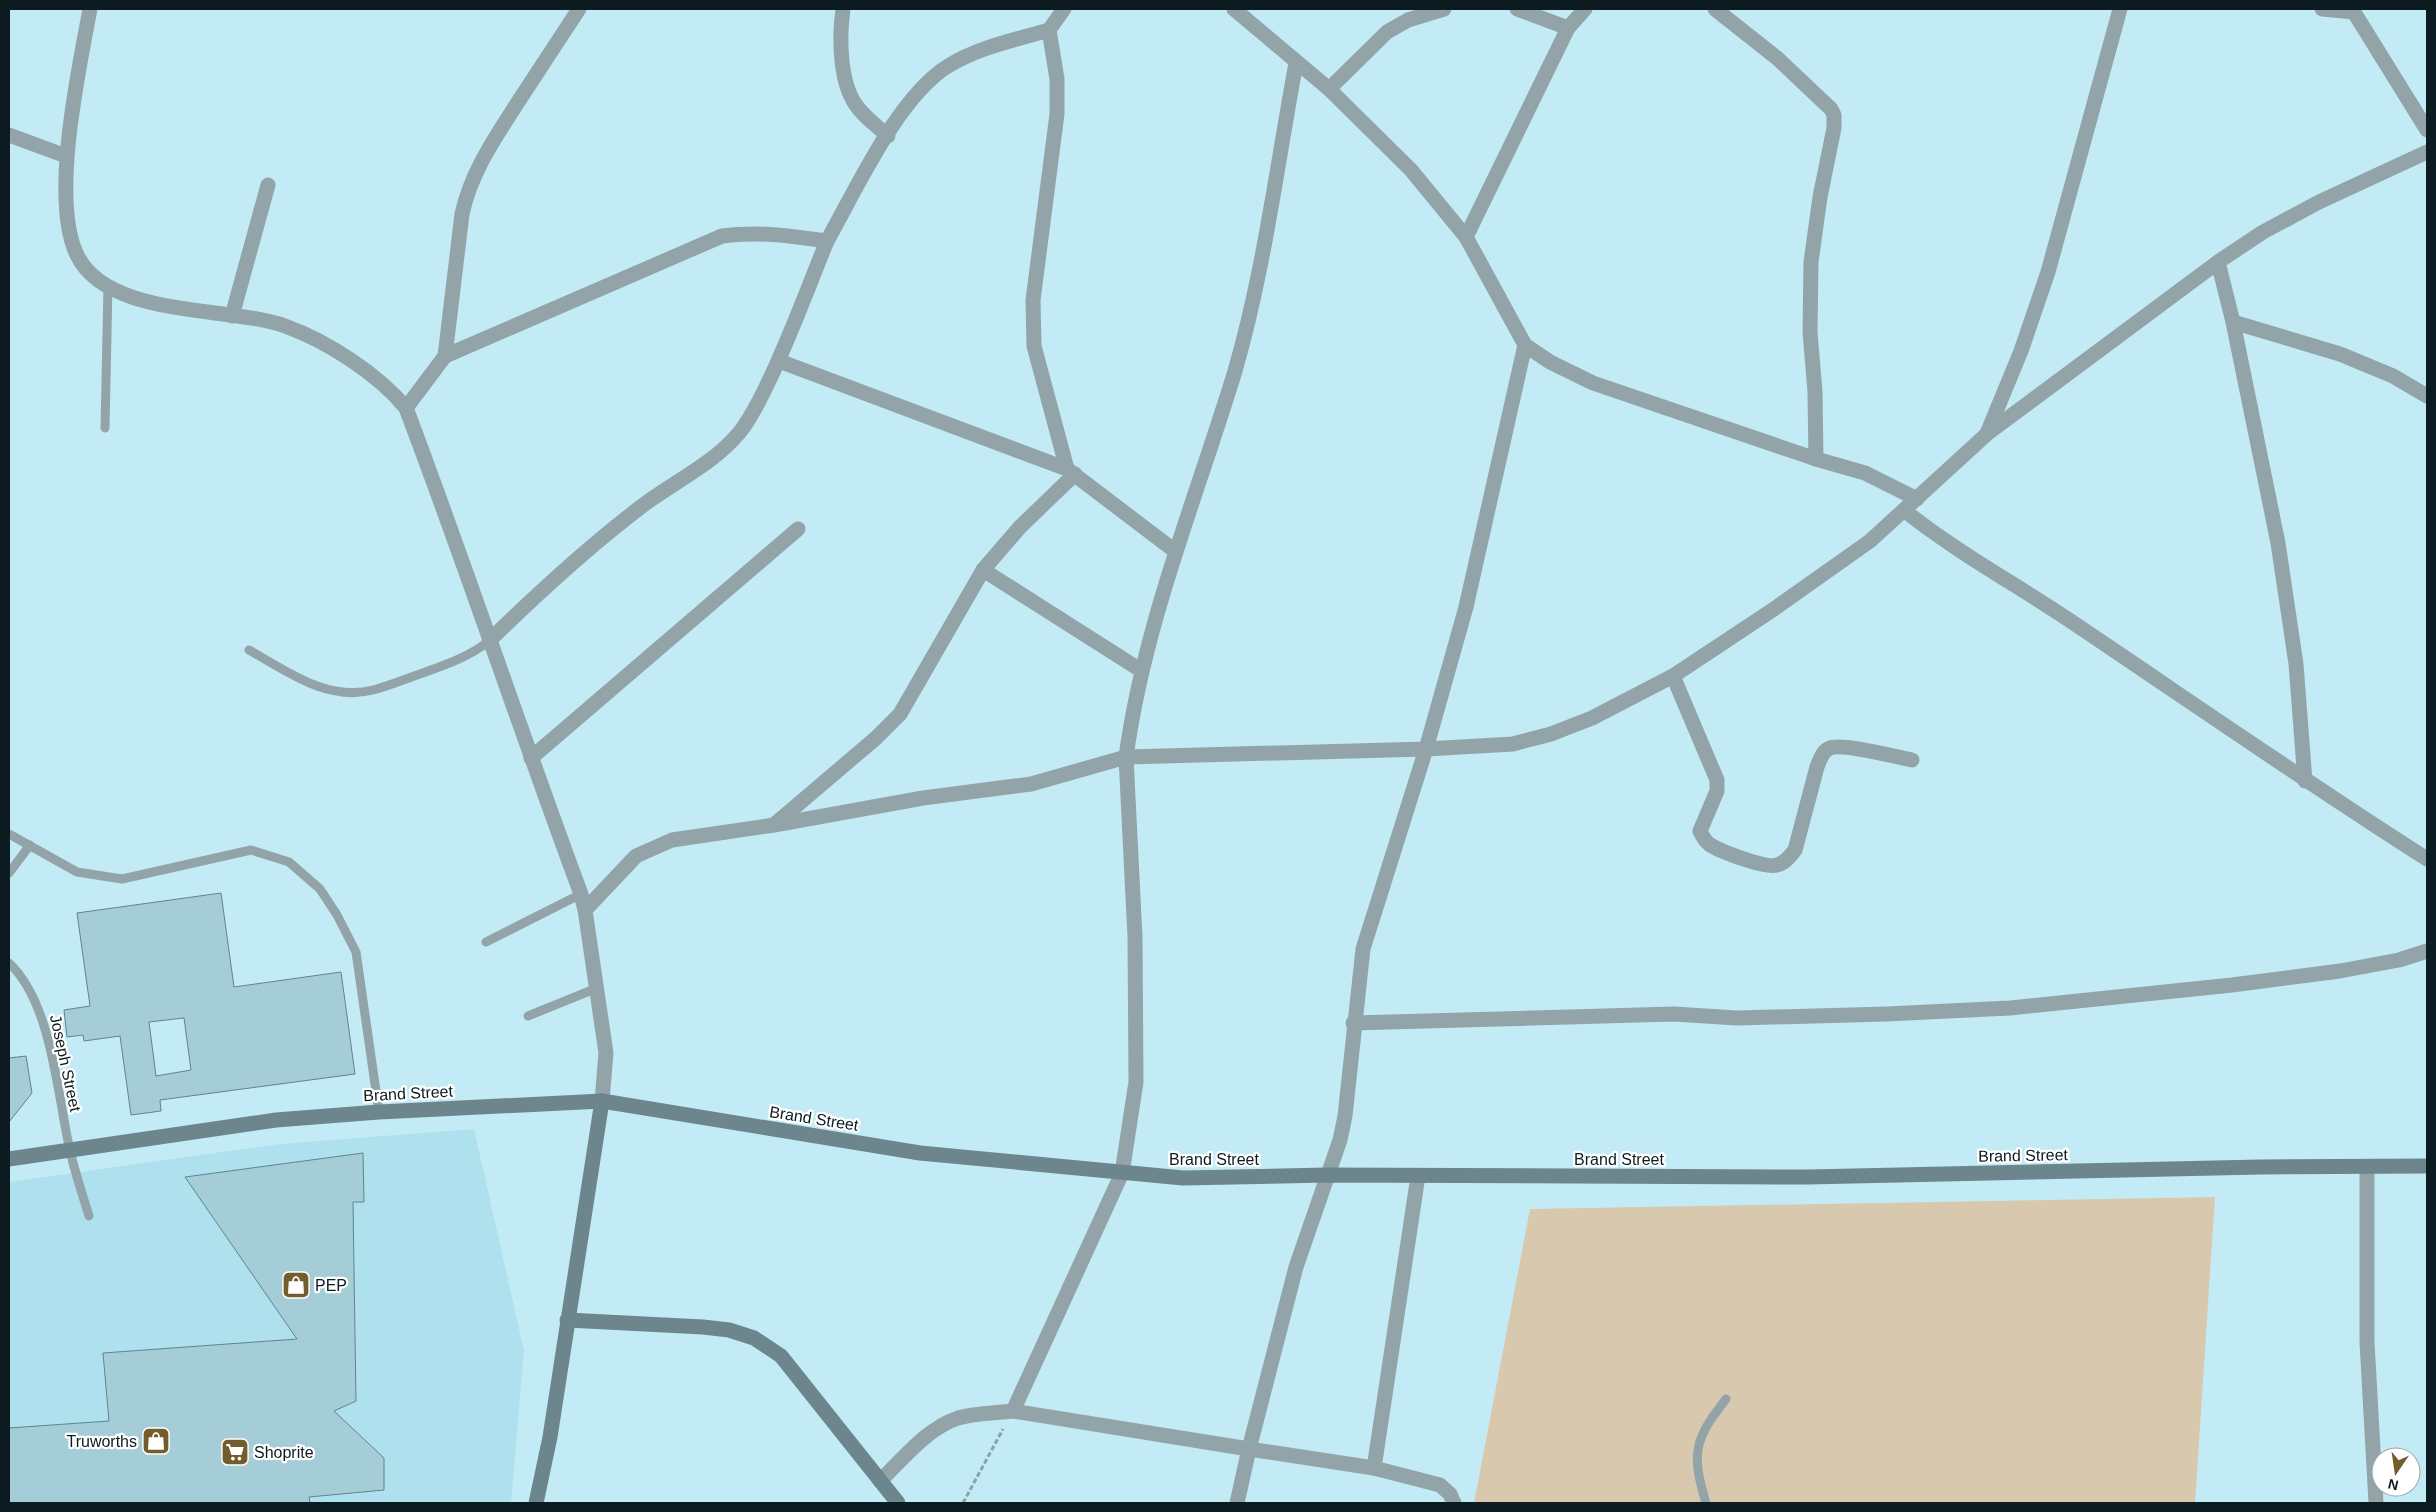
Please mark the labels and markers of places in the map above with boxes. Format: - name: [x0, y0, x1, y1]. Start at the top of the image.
- shop icon: PEP: [281, 1270, 311, 1300]
- place label: PEP: [315, 1277, 347, 1294]
- shop icon: Truworths: [141, 1426, 171, 1456]
- place label: Truworths: [66, 1433, 137, 1450]
- supermarket icon: Shoprite: [220, 1437, 250, 1467]
- place label: Shoprite: [254, 1444, 314, 1461]

